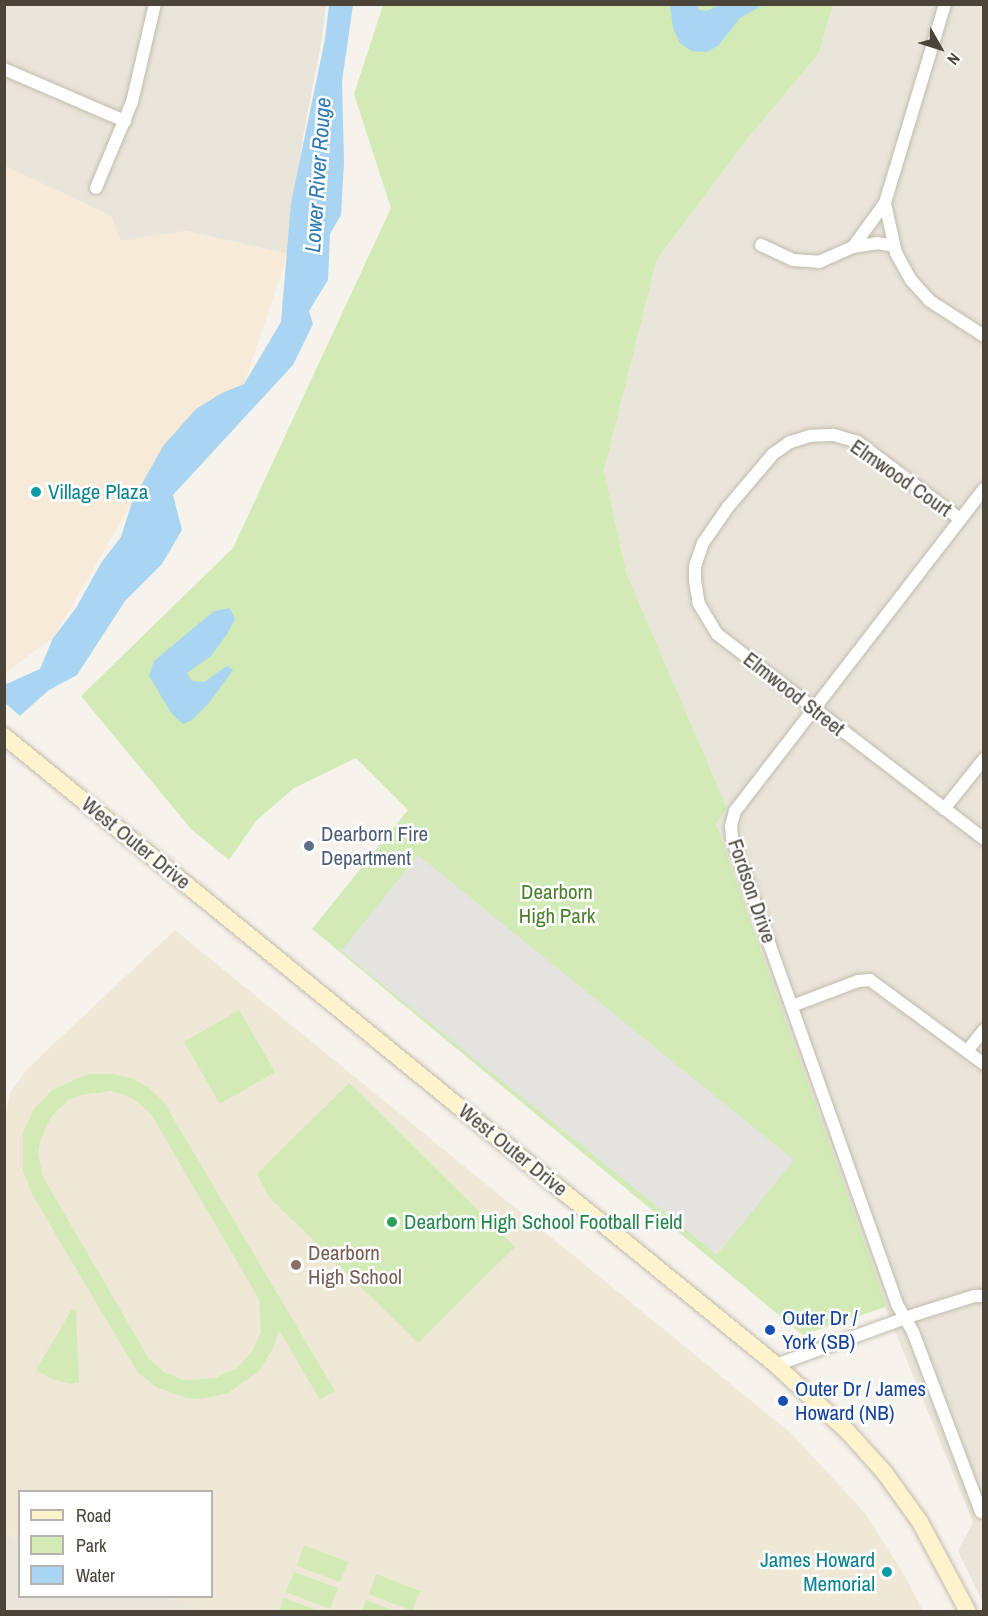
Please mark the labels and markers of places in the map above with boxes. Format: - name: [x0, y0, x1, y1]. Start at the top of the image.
- place label: Village Plaza: [48, 479, 148, 505]
- marker: Village Plaza: [29, 485, 43, 499]
- place label: Dearborn Fire Department: [321, 821, 428, 871]
- marker: Dearborn Fire Department: [302, 839, 316, 853]
- place label: Dearborn High School Football Field: [404, 1209, 683, 1235]
- marker: Dearborn High School Football Field: [385, 1215, 399, 1229]
- place label: Dearborn High School: [308, 1240, 402, 1290]
- marker: Dearborn High School: [289, 1258, 303, 1272]
- place label: Outer Dr / York (SB): [782, 1305, 858, 1355]
- marker: Outer Dr / York (SB): [763, 1323, 777, 1337]
- place label: Outer Dr / James Howard (NB): [795, 1376, 926, 1426]
- marker: Outer Dr / James Howard (NB): [776, 1394, 790, 1408]
- place label: James Howard Memorial: [760, 1547, 875, 1597]
- marker: James Howard Memorial: [880, 1565, 894, 1579]

